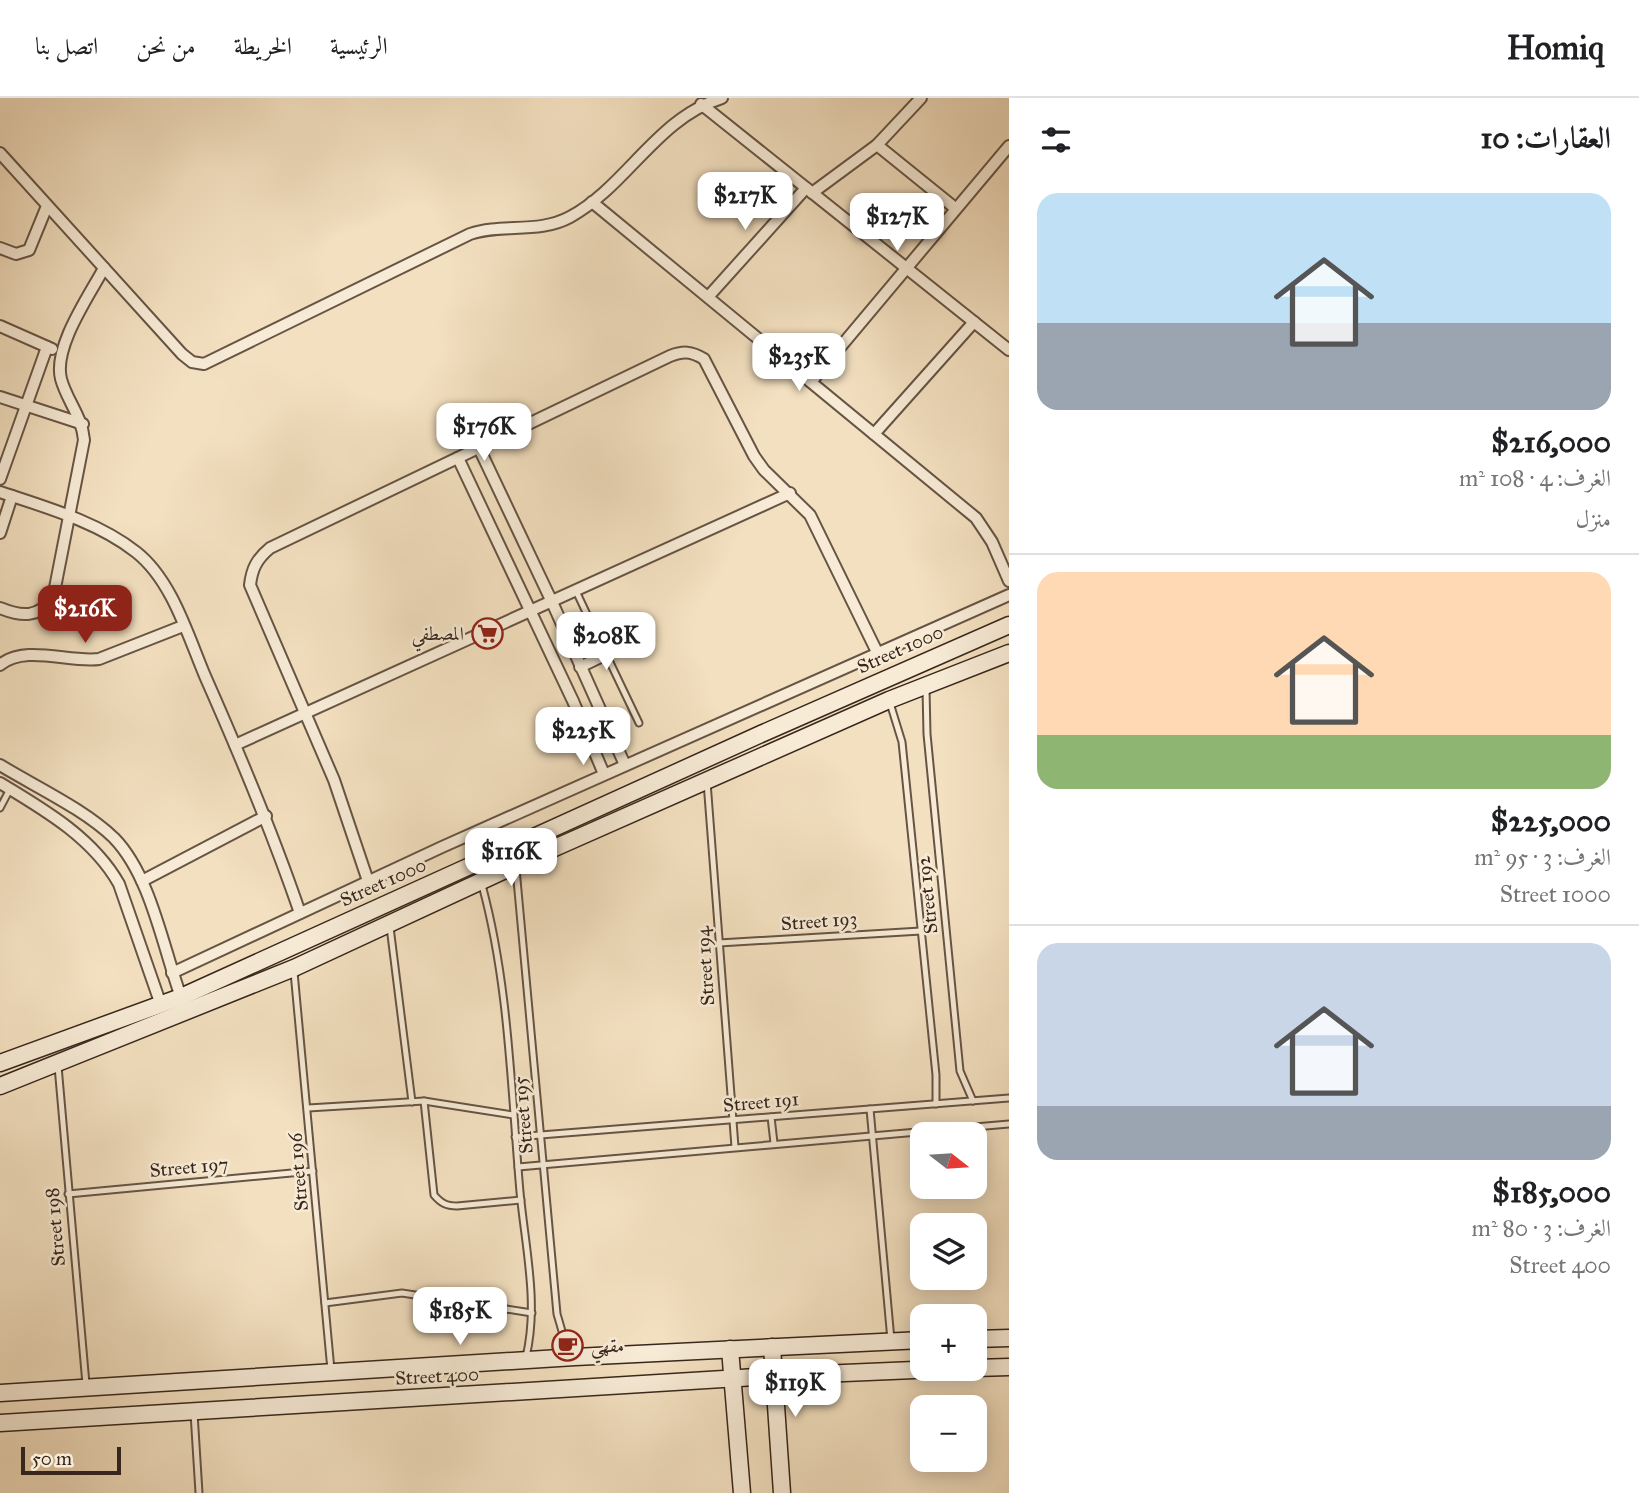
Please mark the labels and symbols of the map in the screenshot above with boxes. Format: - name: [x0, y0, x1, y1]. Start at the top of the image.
- pin: $217K: [696, 172, 794, 232]
- pin: $127K: [848, 194, 946, 253]
- pin: $235K: [750, 334, 848, 393]
- pin: $176K: [435, 404, 533, 463]
- pin: $216K: [36, 586, 134, 645]
- pin: $208K: [557, 612, 655, 672]
- supermarket icon: المصطفي: [470, 616, 504, 650]
- street label: Street 1000: [853, 620, 947, 678]
- place label: المصطفي: [412, 622, 464, 652]
- pin: $225K: [534, 708, 632, 767]
- pin: $116K: [462, 828, 560, 888]
- street label: Street 1000: [336, 853, 430, 911]
- street label: Street 192: [911, 854, 943, 935]
- street label: Street 193: [780, 907, 858, 935]
- street label: Street 194: [691, 925, 719, 1006]
- street label: Street 195: [508, 1075, 538, 1155]
- street label: Street 191: [722, 1087, 800, 1117]
- north arrow: [910, 1122, 987, 1199]
- street label: Street 196: [283, 1131, 313, 1212]
- street label: Street 197: [149, 1152, 229, 1182]
- street label: Street 198: [40, 1187, 70, 1267]
- pin: $185K: [411, 1288, 509, 1347]
- cafe icon: مقهي: [551, 1328, 585, 1362]
- place label: مقهي: [591, 1334, 624, 1364]
- pin: $119K: [746, 1360, 844, 1419]
- street label: Street 400: [394, 1362, 480, 1390]
- scale bar: [21, 1444, 121, 1476]

